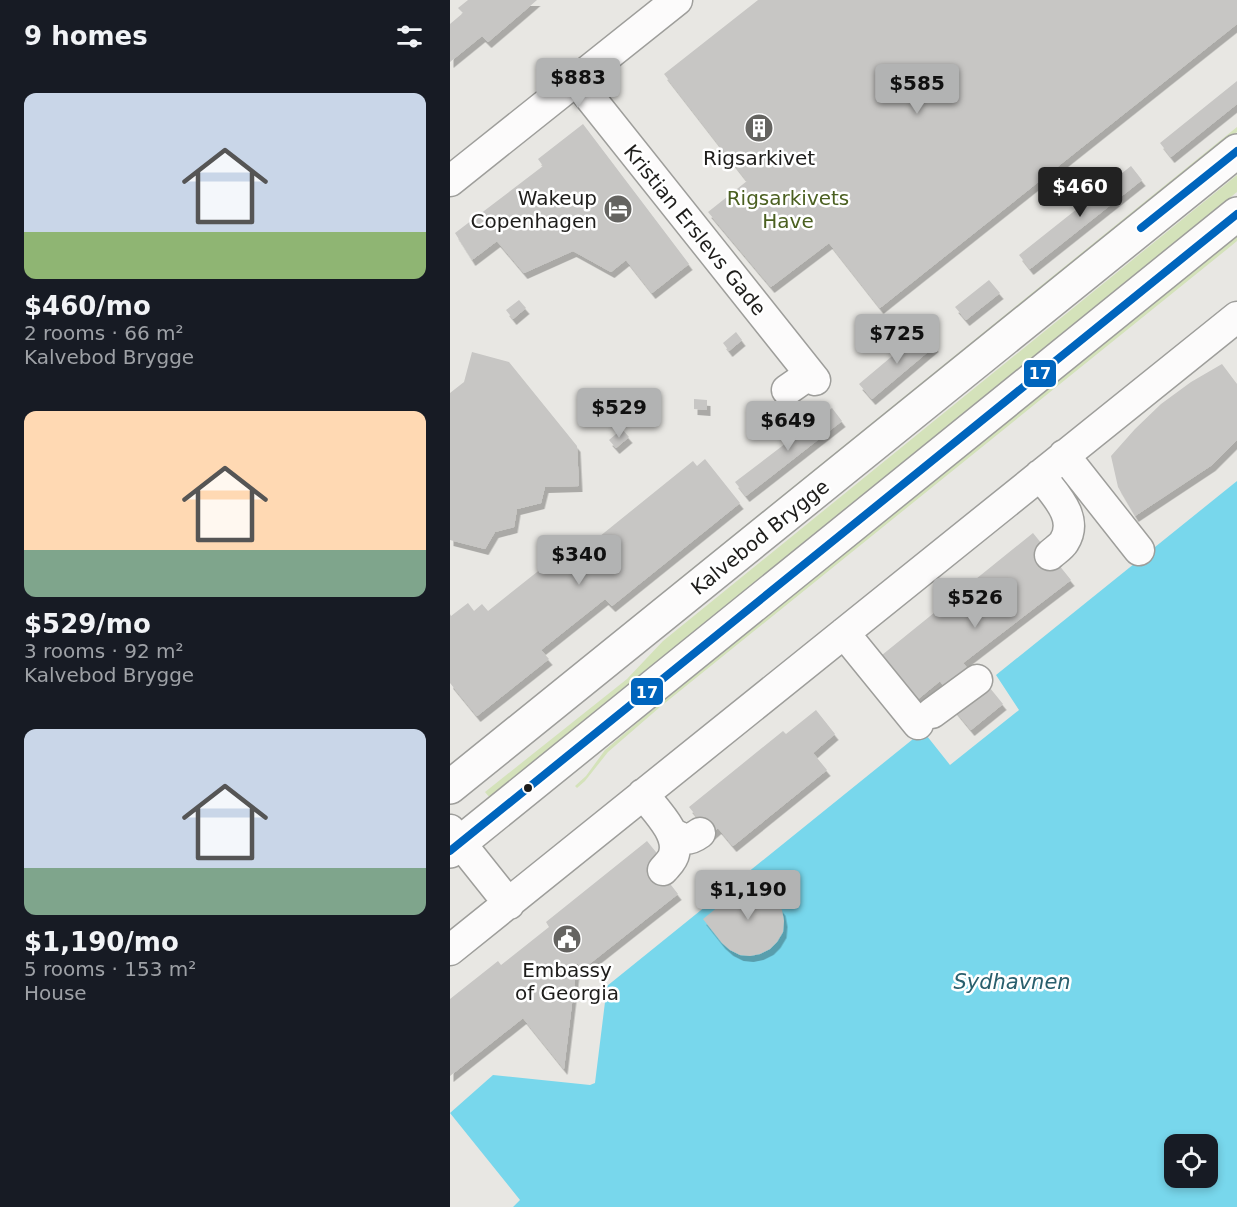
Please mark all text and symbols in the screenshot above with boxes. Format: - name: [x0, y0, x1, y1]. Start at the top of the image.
- icon: filters: [393, 20, 426, 53]
- text: 9 homes: [24, 21, 148, 51]
- pin: $883: [542, 58, 614, 109]
- pin: $585: [881, 64, 953, 115]
- text: $883: [550, 65, 606, 89]
- text: $585: [889, 71, 945, 95]
- building icon: Rigsarkivet: [743, 112, 775, 144]
- icon: home: [171, 132, 279, 240]
- street label: Kristian Erslevs Gade: [619, 140, 771, 320]
- place label: Rigsarkivet: [703, 146, 815, 170]
- pin: $460: [1044, 167, 1116, 218]
- text: $460: [1052, 174, 1108, 198]
- place label: Wakeup Copenhagen: [471, 186, 597, 233]
- park label: Rigsarkivets Have: [727, 186, 849, 233]
- hotel icon: Wakeup Copenhagen: [602, 193, 634, 225]
- text: $460/mo: [24, 291, 151, 321]
- pin: $725: [861, 314, 933, 365]
- text: 2 rooms · 66 m²: [24, 321, 184, 345]
- text: $725: [869, 321, 925, 345]
- text: Kalvebod Brygge: [24, 345, 194, 369]
- line badge: 17: [1023, 359, 1057, 388]
- text: 17: [1029, 364, 1051, 383]
- pin: $529: [583, 388, 655, 439]
- text: $529: [591, 395, 647, 419]
- pin: $649: [752, 401, 824, 452]
- text: $649: [760, 408, 816, 432]
- icon: home: [171, 450, 279, 558]
- street label: Kalvebod Brygge: [686, 474, 834, 600]
- pin: $340: [543, 535, 615, 586]
- text: $340: [551, 542, 607, 566]
- pin: $526: [939, 578, 1011, 629]
- text: $526: [947, 585, 1003, 609]
- text: $529/mo: [24, 609, 151, 639]
- text: 3 rooms · 92 m²: [24, 639, 184, 663]
- text: Kalvebod Brygge: [24, 663, 194, 687]
- line badge: 17: [630, 677, 664, 706]
- text: 17: [636, 683, 658, 702]
- icon: home: [171, 768, 279, 876]
- unlabelled marker: [522, 782, 534, 794]
- pin: $1,190: [699, 870, 797, 921]
- text: $1,190: [709, 877, 787, 901]
- public building icon: Embassy of Georgia: [551, 923, 583, 955]
- text: $1,190/mo: [24, 927, 179, 957]
- text: 5 rooms · 153 m²: [24, 957, 196, 981]
- place label: Embassy of Georgia: [515, 958, 619, 1005]
- water label: Sydhavnen: [953, 970, 1071, 994]
- text: House: [24, 981, 87, 1005]
- map controls: [1164, 1134, 1218, 1188]
- button: locate: [1164, 1134, 1218, 1188]

